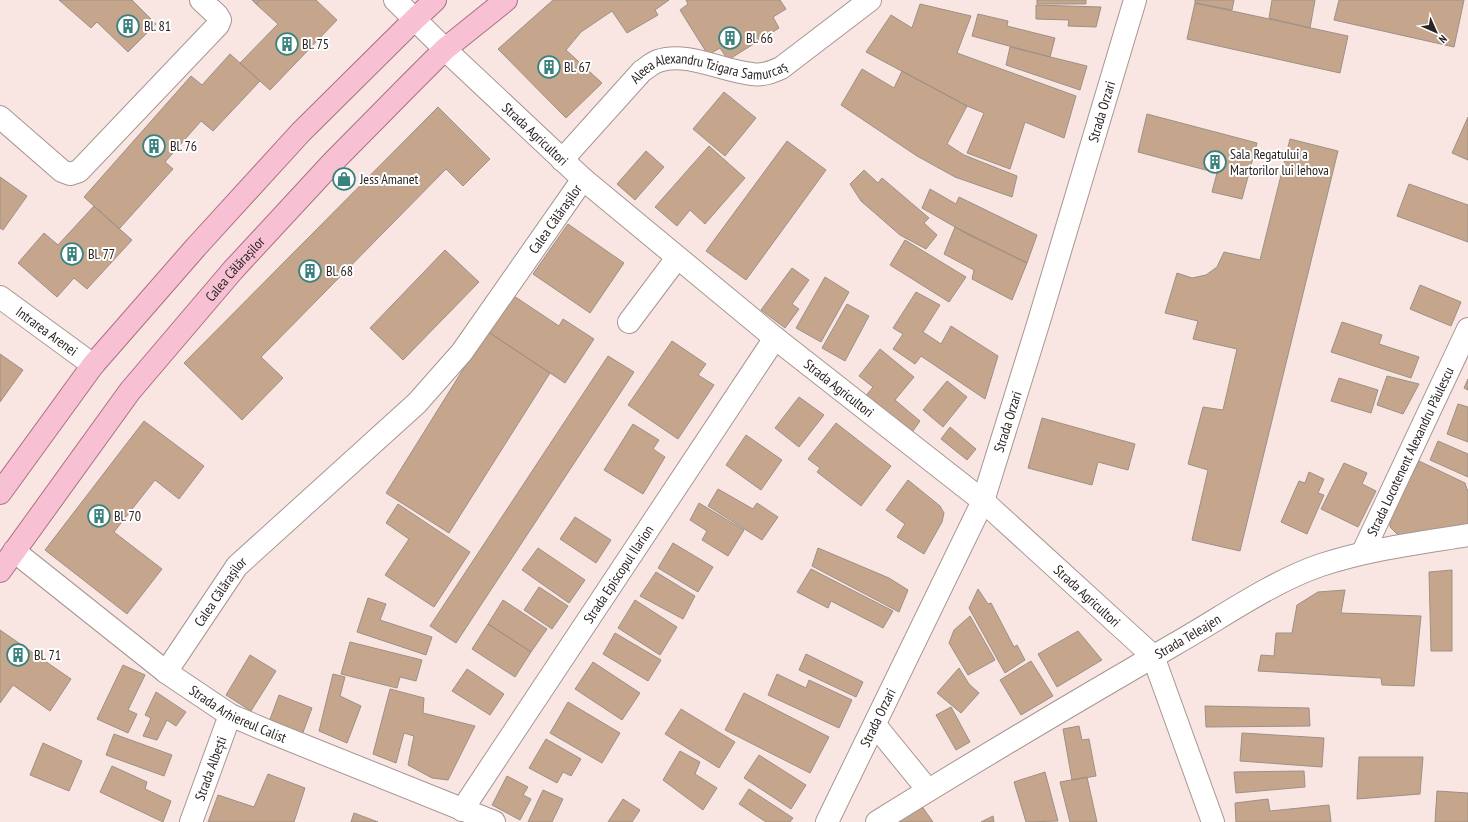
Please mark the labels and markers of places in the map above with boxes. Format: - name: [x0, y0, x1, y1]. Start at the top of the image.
- building icon: Bl. 81: [115, 13, 141, 39]
- place label: Bl. 81: [144, 17, 171, 35]
- building icon: Bl. 66: [717, 25, 743, 51]
- place label: Bl. 66: [746, 29, 773, 47]
- building icon: Bl. 75: [274, 31, 300, 57]
- place label: Bl. 75: [302, 35, 329, 53]
- building icon: Bl. 67: [536, 54, 562, 80]
- place label: Bl. 67: [564, 58, 591, 76]
- building icon: Bl. 76: [141, 133, 167, 159]
- place label: Bl. 76: [170, 137, 197, 155]
- place label: Sala Regatului a Martorilor lui Iehova: [1230, 145, 1329, 179]
- building icon: Sala Regatului a Martorilor lui Iehova: [1202, 149, 1228, 175]
- shop icon: Jess Amanet: [331, 166, 357, 192]
- place label: Jess Amanet: [359, 170, 418, 188]
- building icon: Bl. 77: [59, 241, 85, 267]
- place label: Bl. 77: [88, 245, 115, 263]
- building icon: Bl. 68: [297, 258, 323, 284]
- place label: Bl. 68: [326, 262, 353, 280]
- building icon: Bl. 70: [86, 503, 112, 529]
- place label: Bl. 70: [114, 507, 141, 525]
- building icon: Bl. 71: [5, 642, 31, 668]
- place label: Bl. 71: [34, 646, 61, 664]

